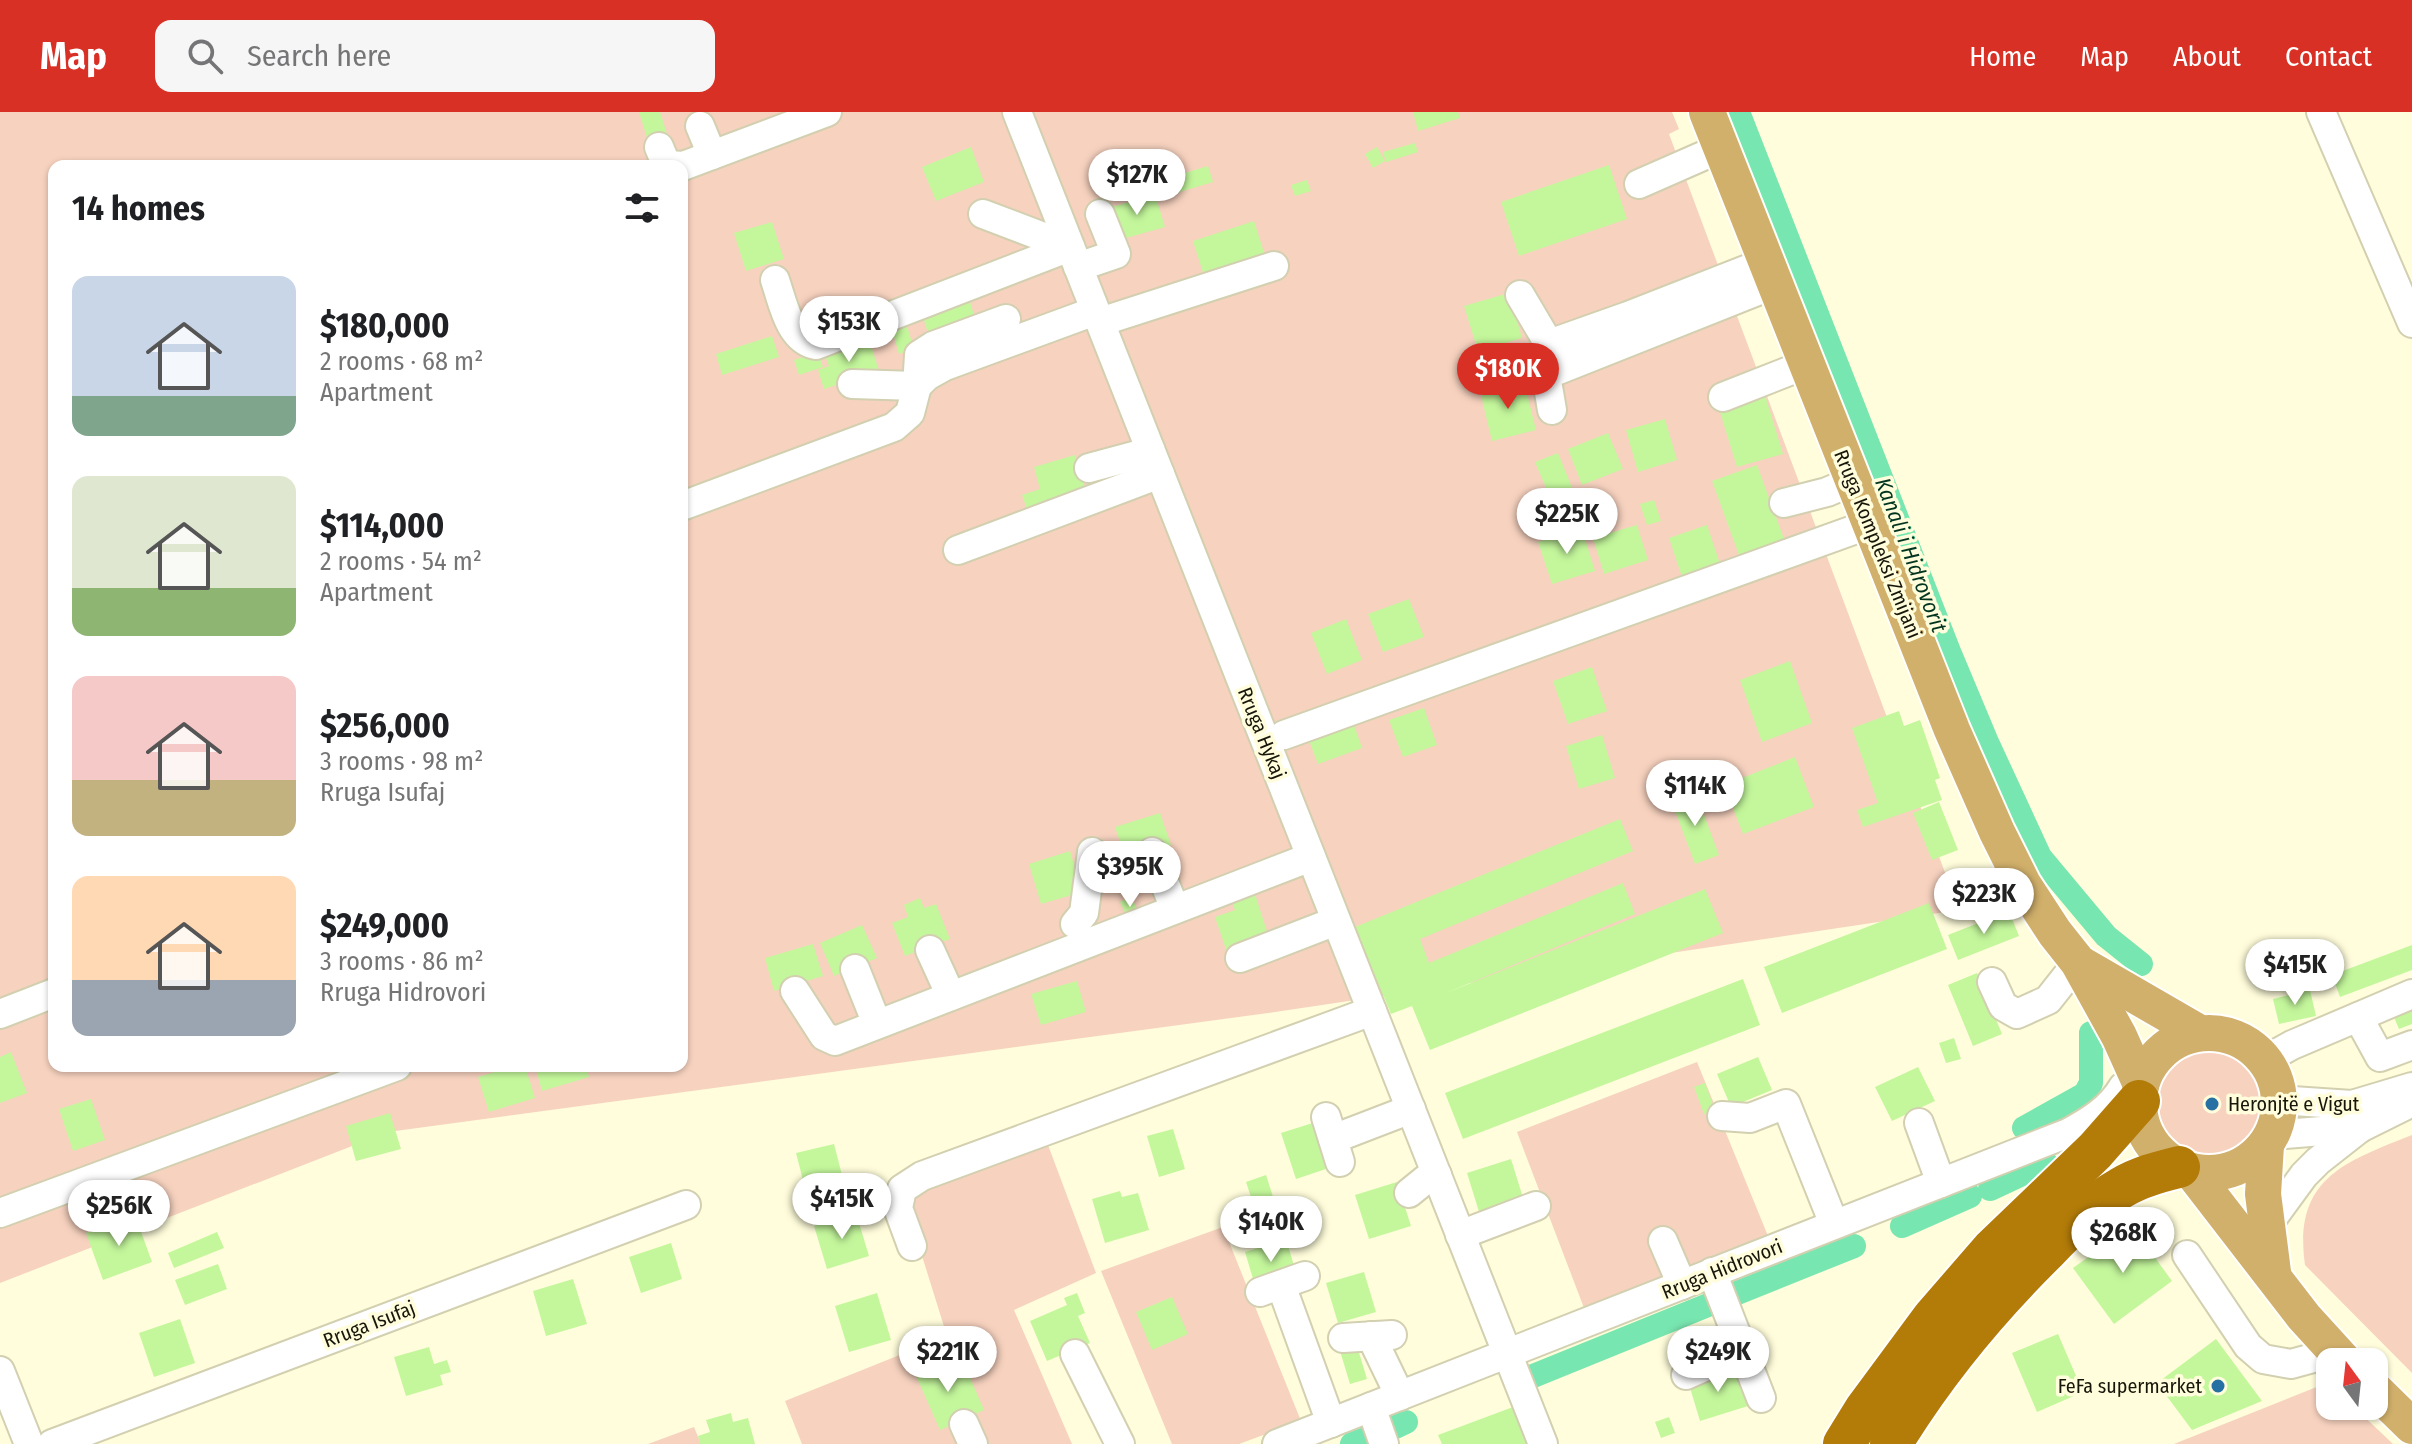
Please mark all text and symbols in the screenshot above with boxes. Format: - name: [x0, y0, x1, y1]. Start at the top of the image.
- search box: [155, 20, 715, 92]
- text: Map: [40, 33, 107, 79]
- icon: search: [183, 34, 227, 78]
- text: Search here: [247, 38, 391, 74]
- text: Home: [1969, 40, 2036, 73]
- text: Map: [2080, 40, 2129, 73]
- text: About: [2173, 40, 2241, 73]
- text: Contact: [2285, 40, 2372, 73]
- pin: $127K: [1081, 149, 1193, 217]
- text: $127K: [1106, 159, 1168, 190]
- icon: filters: [620, 186, 664, 230]
- text: 14 homes: [72, 188, 205, 229]
- pin: $153K: [793, 296, 905, 364]
- text: $180,000: [320, 305, 450, 346]
- text: $153K: [818, 306, 880, 337]
- icon: home: [136, 308, 232, 404]
- pin: $180K: [1452, 343, 1564, 411]
- text: 2 rooms · 68 m²: [320, 346, 483, 377]
- text: $180K: [1475, 353, 1541, 384]
- text: Apartment: [320, 377, 433, 408]
- street label: Rruga Kompleksi Zmijani: [1829, 446, 1927, 642]
- water label: Kanali i Hidrovorit: [1869, 474, 1953, 637]
- pin: $225K: [1511, 488, 1623, 556]
- text: $225K: [1535, 498, 1599, 529]
- text: $114,000: [320, 505, 444, 546]
- icon: home: [136, 508, 232, 604]
- text: 2 rooms · 54 m²: [320, 546, 482, 577]
- text: Apartment: [320, 577, 433, 608]
- street label: Rruga Hykaj: [1233, 684, 1291, 782]
- text: $256,000: [320, 705, 450, 746]
- icon: home: [136, 708, 232, 804]
- text: 3 rooms · 98 m²: [320, 746, 483, 777]
- pin: $114K: [1639, 760, 1751, 828]
- text: $114K: [1664, 770, 1726, 801]
- text: Rruga Isufaj: [320, 777, 445, 808]
- pin: $395K: [1074, 841, 1186, 909]
- text: $395K: [1097, 851, 1163, 882]
- pin: $223K: [1928, 868, 2040, 936]
- text: $223K: [1952, 878, 2016, 909]
- text: $249,000: [320, 905, 449, 946]
- icon: home: [136, 908, 232, 1004]
- pin: $415K: [2239, 939, 2351, 1007]
- text: 3 rooms · 86 m²: [320, 946, 484, 977]
- text: $415K: [2263, 949, 2327, 980]
- text: Rruga Hidrovori: [320, 977, 486, 1008]
- place label: Heronjtë e Vigut: [2228, 1092, 2360, 1116]
- marker: Heronjtë e Vigut: [2203, 1095, 2221, 1113]
- pin: $415K: [786, 1173, 898, 1241]
- pin: $256K: [63, 1180, 175, 1248]
- text: $415K: [810, 1183, 874, 1214]
- text: $256K: [86, 1190, 152, 1221]
- pin: $140K: [1215, 1196, 1327, 1264]
- text: $140K: [1238, 1206, 1304, 1237]
- pin: $268K: [2067, 1207, 2179, 1275]
- text: $268K: [2089, 1217, 2157, 1248]
- street label: Rruga Hidrovori: [1658, 1234, 1786, 1304]
- street label: Rruga Isufaj: [320, 1296, 418, 1352]
- pin: $221K: [892, 1326, 1004, 1394]
- pin: $249K: [1662, 1326, 1774, 1394]
- text: $221K: [917, 1336, 979, 1367]
- text: $249K: [1685, 1336, 1751, 1367]
- north arrow: [2316, 1348, 2388, 1420]
- map controls: [2316, 1348, 2388, 1420]
- place label: FeFa supermarket: [2058, 1374, 2202, 1398]
- marker: FeFa supermarket: [2209, 1377, 2227, 1395]

